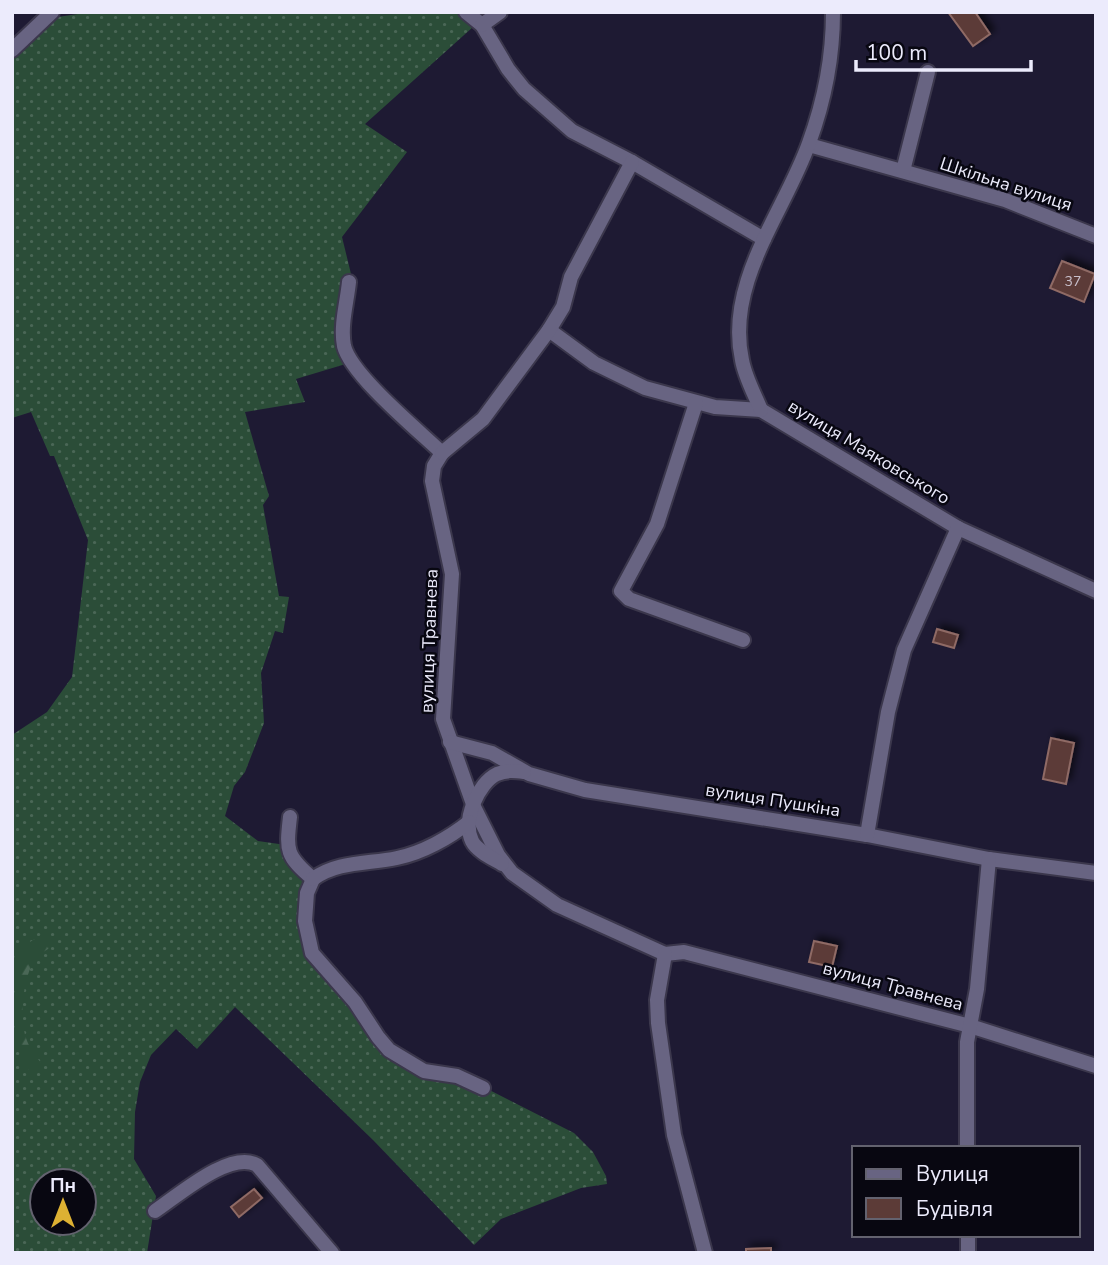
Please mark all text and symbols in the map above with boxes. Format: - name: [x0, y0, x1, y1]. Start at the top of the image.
- scale bar: [856, 28, 1031, 72]
- text: 100 m: [866, 39, 927, 67]
- street label: Шкільна вулиця: [937, 151, 1075, 217]
- house number: 37: [1065, 272, 1081, 291]
- street label: вулиця Маяковського: [784, 394, 954, 510]
- street label: вулиця Травнева: [414, 569, 444, 713]
- street label: вулиця Пушкіна: [704, 777, 842, 823]
- street label: вулиця Травнева: [820, 956, 966, 1016]
- legend: [852, 1146, 1080, 1237]
- text: Вулиця: [916, 1160, 989, 1188]
- north arrow: [28, 1167, 98, 1237]
- text: Пн: [50, 1173, 76, 1199]
- text: Будівля: [916, 1195, 993, 1223]

